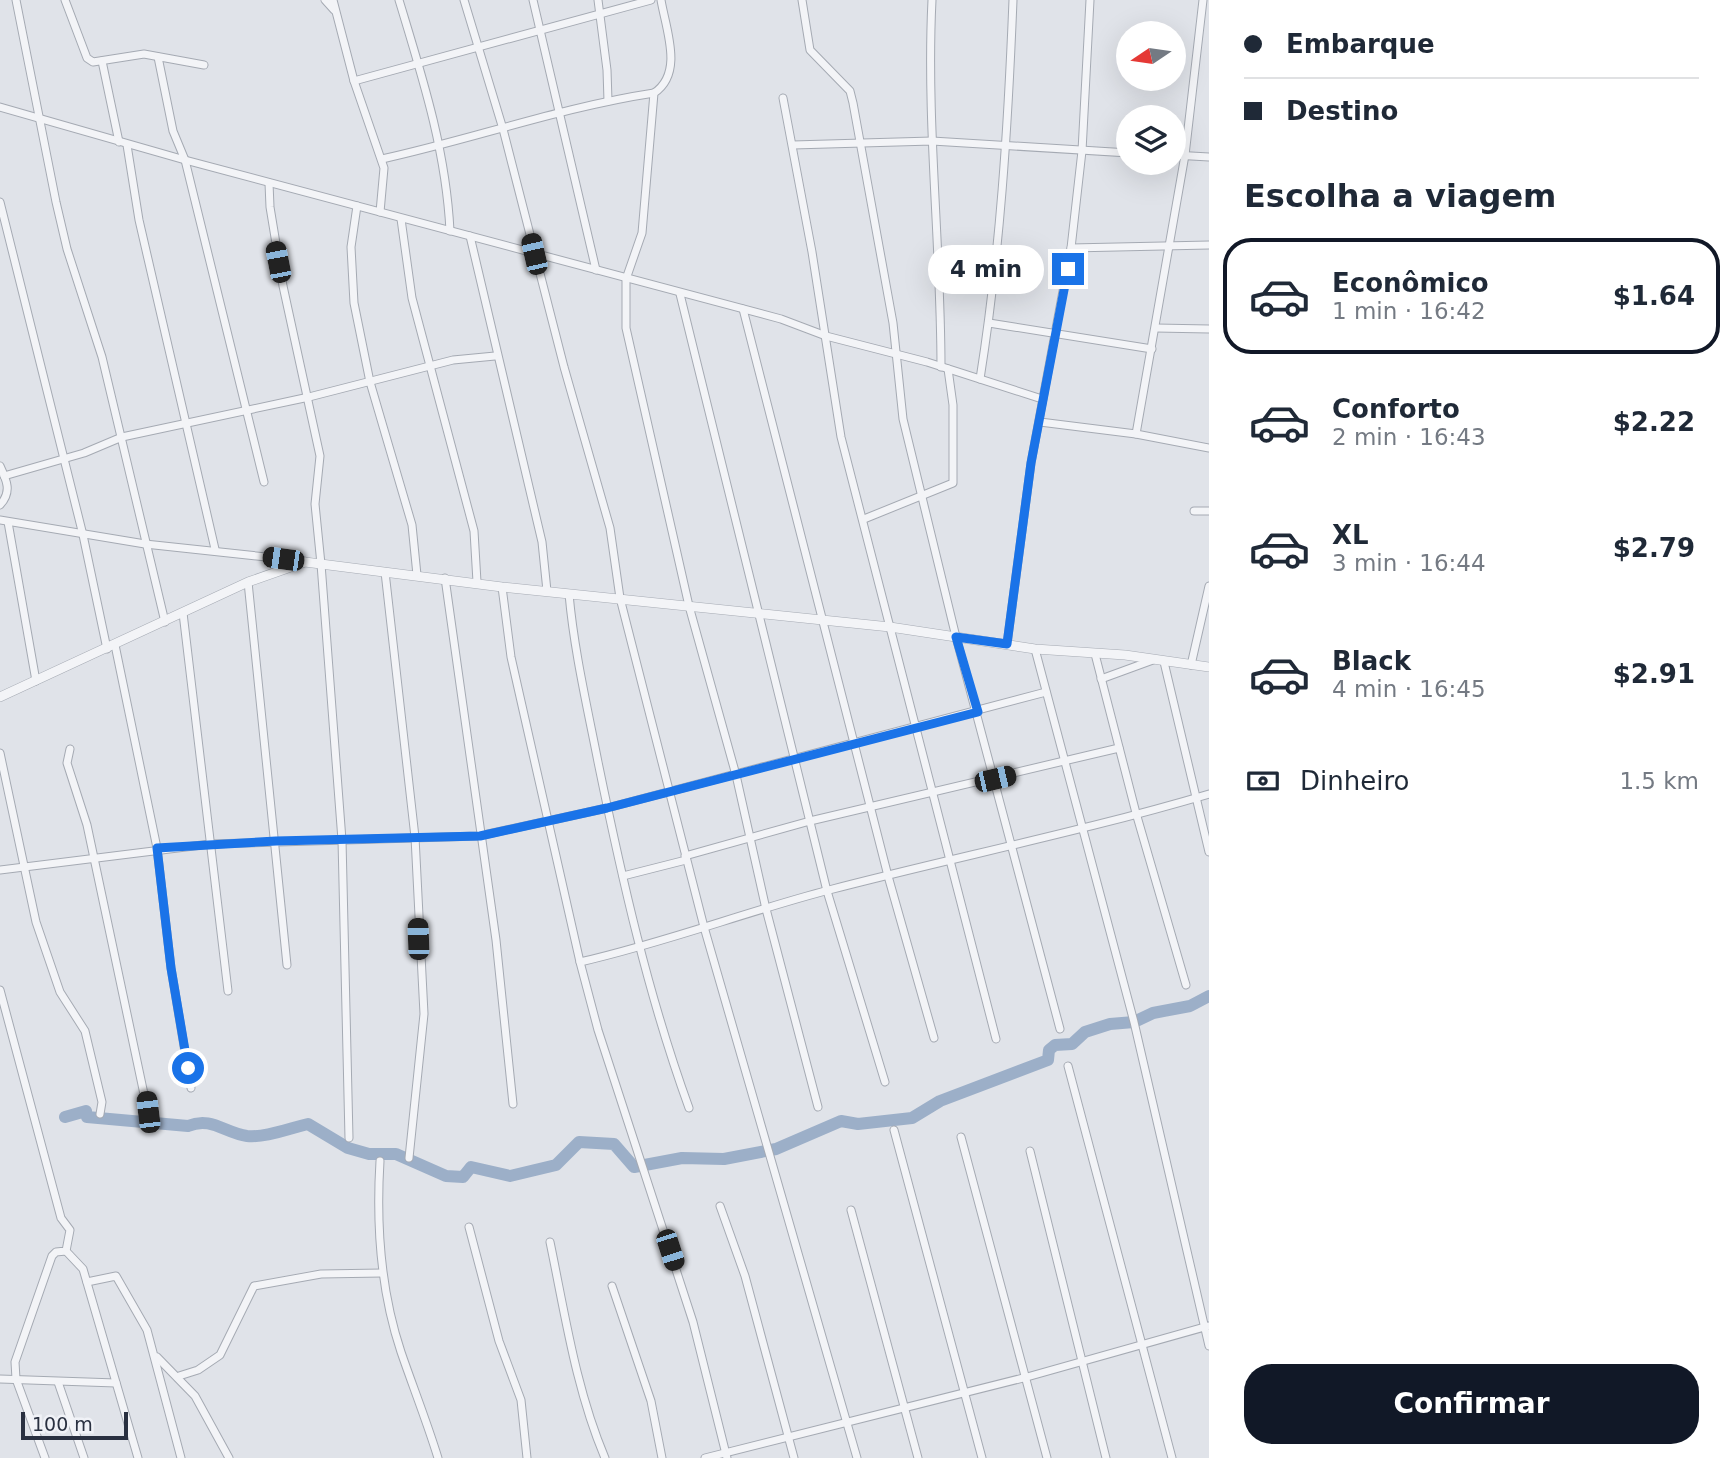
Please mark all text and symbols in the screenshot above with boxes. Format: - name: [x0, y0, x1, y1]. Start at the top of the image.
- north arrow: [1116, 21, 1186, 91]
- map controls: [1116, 21, 1186, 175]
- text: Embarque: [1286, 29, 1435, 59]
- text: Destino: [1286, 96, 1398, 126]
- button: layers: [1116, 105, 1186, 175]
- text: Escolha a viagem: [1244, 177, 1556, 215]
- car: [520, 231, 549, 277]
- car: [264, 239, 293, 285]
- callout: 4 min: [928, 244, 1044, 294]
- route end: [1052, 253, 1084, 285]
- text: 4 min: [950, 256, 1022, 282]
- icon: car: [1248, 265, 1311, 328]
- text: Econômico: [1332, 268, 1489, 298]
- text: $1.64: [1613, 281, 1695, 311]
- text: 1 min · 16:42: [1332, 298, 1486, 324]
- icon: car: [1248, 391, 1311, 454]
- text: Conforto: [1332, 394, 1460, 424]
- text: $2.22: [1613, 407, 1695, 437]
- text: 2 min · 16:43: [1332, 424, 1486, 450]
- icon: car: [1248, 517, 1311, 580]
- text: XL: [1332, 520, 1369, 550]
- text: $2.79: [1613, 533, 1695, 563]
- car: [261, 546, 306, 572]
- text: 3 min · 16:44: [1332, 550, 1486, 576]
- icon: car: [1248, 643, 1311, 706]
- text: Black: [1332, 646, 1411, 676]
- text: $2.91: [1613, 659, 1695, 689]
- text: 4 min · 16:45: [1332, 676, 1486, 702]
- icon: cash: [1244, 762, 1282, 800]
- car: [973, 764, 1018, 794]
- text: Dinheiro: [1300, 766, 1409, 796]
- text: 1.5 km: [1619, 768, 1699, 794]
- car: [407, 918, 430, 960]
- route start: [172, 1052, 204, 1084]
- car: [136, 1090, 161, 1134]
- car: [654, 1227, 687, 1273]
- button: Confirmar: [1244, 1364, 1699, 1444]
- scale bar: [21, 1409, 128, 1441]
- text: 100 m: [32, 1413, 93, 1435]

